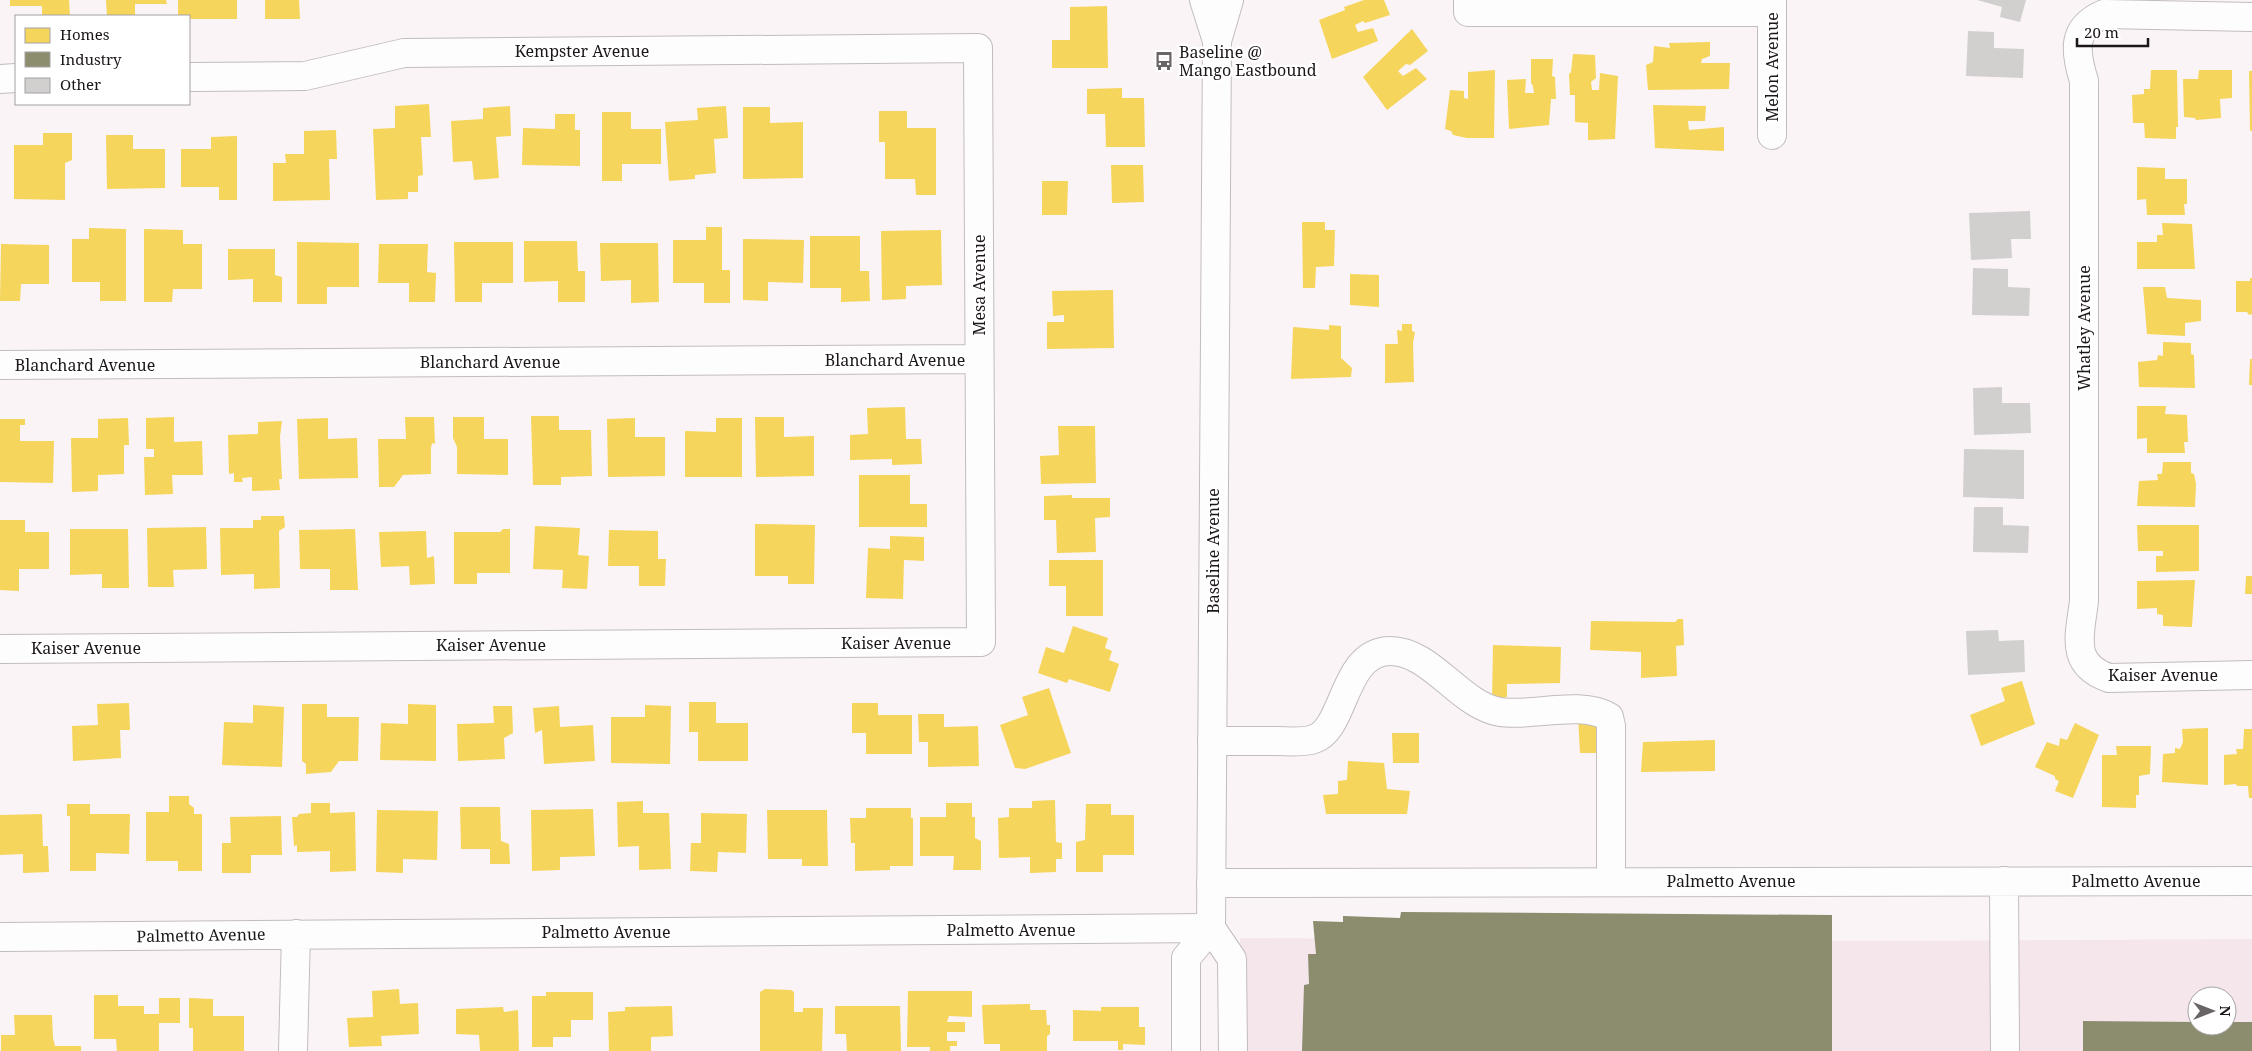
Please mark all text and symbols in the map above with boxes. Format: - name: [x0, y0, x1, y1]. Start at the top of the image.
- street label: Melon Avenue: [1761, 12, 1783, 122]
- legend: [15, 15, 190, 105]
- scale bar: [2077, 15, 2148, 47]
- text: 20 m: [2084, 22, 2119, 42]
- text: Homes: [60, 24, 110, 44]
- street label: Kempster Avenue: [515, 40, 649, 62]
- place label: Baseline @ Mango Eastbound: [1179, 41, 1317, 81]
- text: Industry: [60, 49, 122, 69]
- bus stop icon: Baseline @ Mango Eastbound: [1153, 50, 1175, 72]
- text: Other: [60, 74, 101, 94]
- street label: Mesa Avenue: [968, 234, 990, 336]
- street label: Whatley Avenue: [2073, 265, 2095, 391]
- street label: Blanchard Avenue: [825, 349, 965, 371]
- street label: Blanchard Avenue: [420, 351, 560, 373]
- street label: Blanchard Avenue: [15, 354, 155, 376]
- street label: Baseline Avenue: [1202, 488, 1224, 614]
- street label: Kaiser Avenue: [841, 632, 951, 654]
- street label: Kaiser Avenue: [436, 634, 546, 656]
- street label: Kaiser Avenue: [31, 637, 141, 659]
- street label: Kaiser Avenue: [2108, 664, 2218, 686]
- street label: Palmetto Avenue: [1666, 870, 1796, 892]
- street label: Palmetto Avenue: [2071, 870, 2201, 892]
- street label: Palmetto Avenue: [946, 919, 1076, 941]
- street label: Palmetto Avenue: [541, 921, 671, 943]
- street label: Palmetto Avenue: [136, 923, 266, 947]
- north arrow: [2187, 986, 2237, 1036]
- text: N: [2216, 1005, 2235, 1017]

